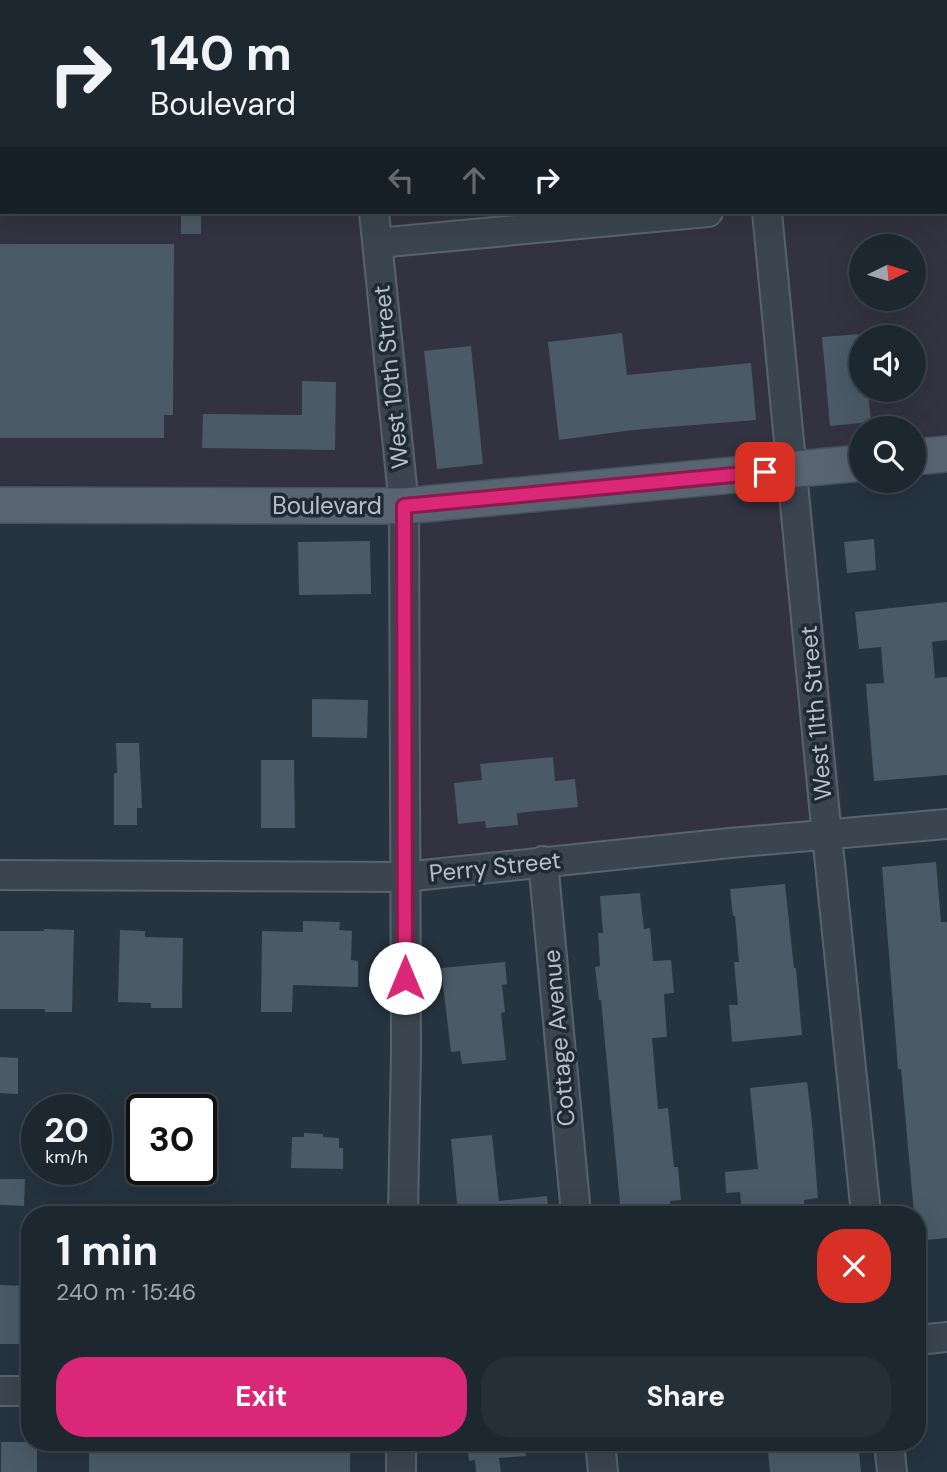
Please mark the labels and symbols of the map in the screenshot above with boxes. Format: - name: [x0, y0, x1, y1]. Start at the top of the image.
- north arrow: [849, 234, 926, 312]
- street label: West 10th Street: [365, 284, 416, 470]
- pin: [735, 442, 795, 502]
- street label: Boulevard: [272, 490, 382, 521]
- street label: West 11th Street: [792, 624, 839, 802]
- street label: Perry Street: [428, 844, 562, 889]
- position arrow: [368, 941, 442, 1015]
- street label: Cottage Avenue: [535, 948, 582, 1128]
- speed limit sign: 30: [126, 1094, 217, 1185]

